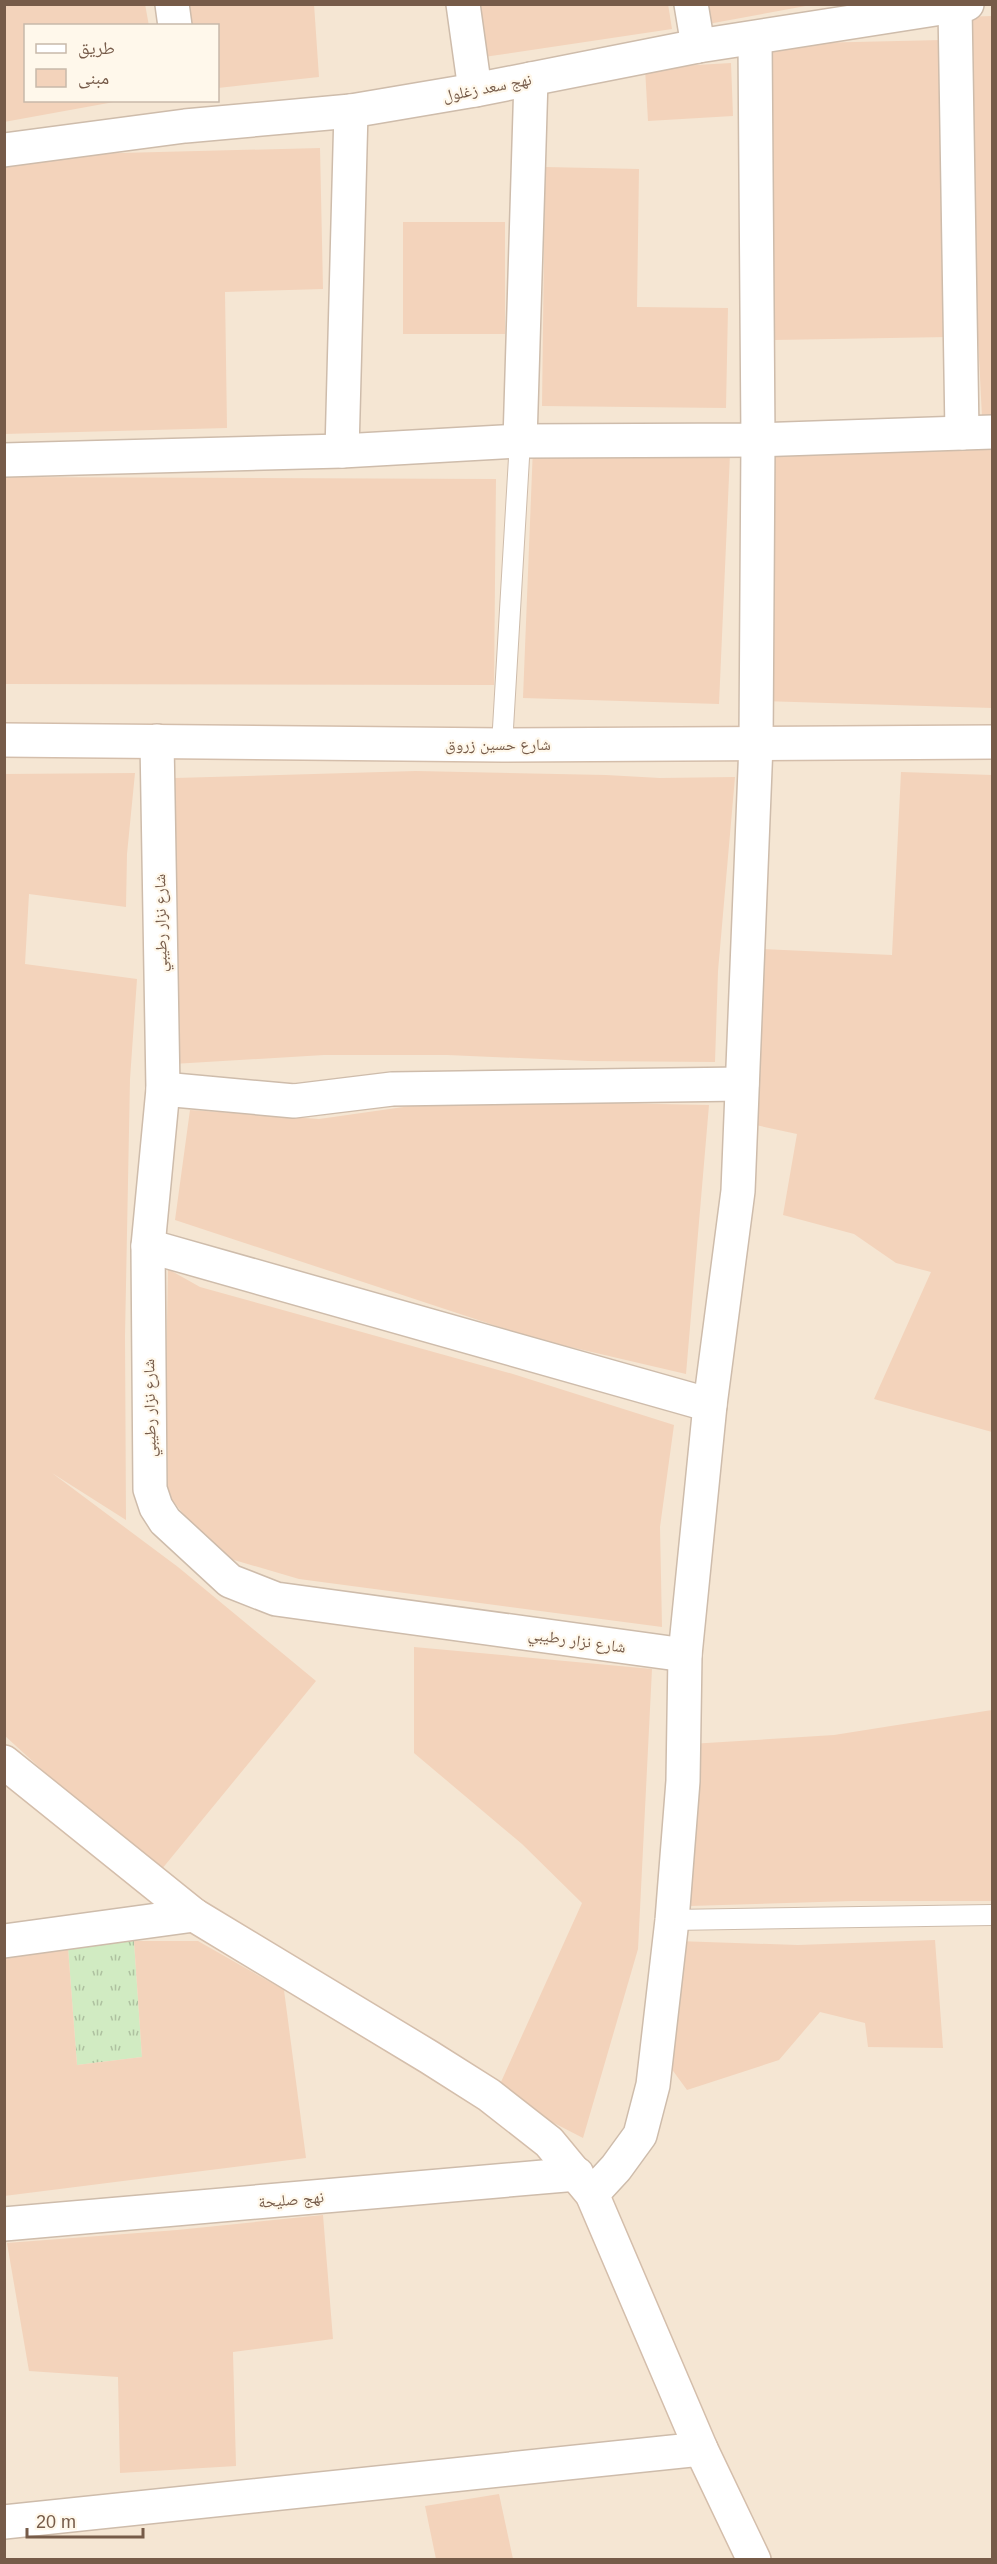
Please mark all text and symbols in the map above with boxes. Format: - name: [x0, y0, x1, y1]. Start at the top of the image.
- legend: [24, 24, 219, 102]
- text: طريق: [78, 38, 115, 59]
- text: مبنى: [78, 68, 109, 89]
- street label: نهج سعد زغلول: [441, 71, 533, 106]
- street label: شارع حسين زروق: [445, 736, 551, 755]
- street label: شارع نزار رطيبي: [151, 874, 174, 972]
- street label: شارع نزار رطيبي: [140, 1359, 163, 1457]
- street label: شارع نزار رطيبي: [526, 1625, 627, 1660]
- street label: نهج صليحة: [258, 2188, 325, 2213]
- scale bar: [27, 2501, 142, 2539]
- text: 20 m: [36, 2512, 76, 2532]

